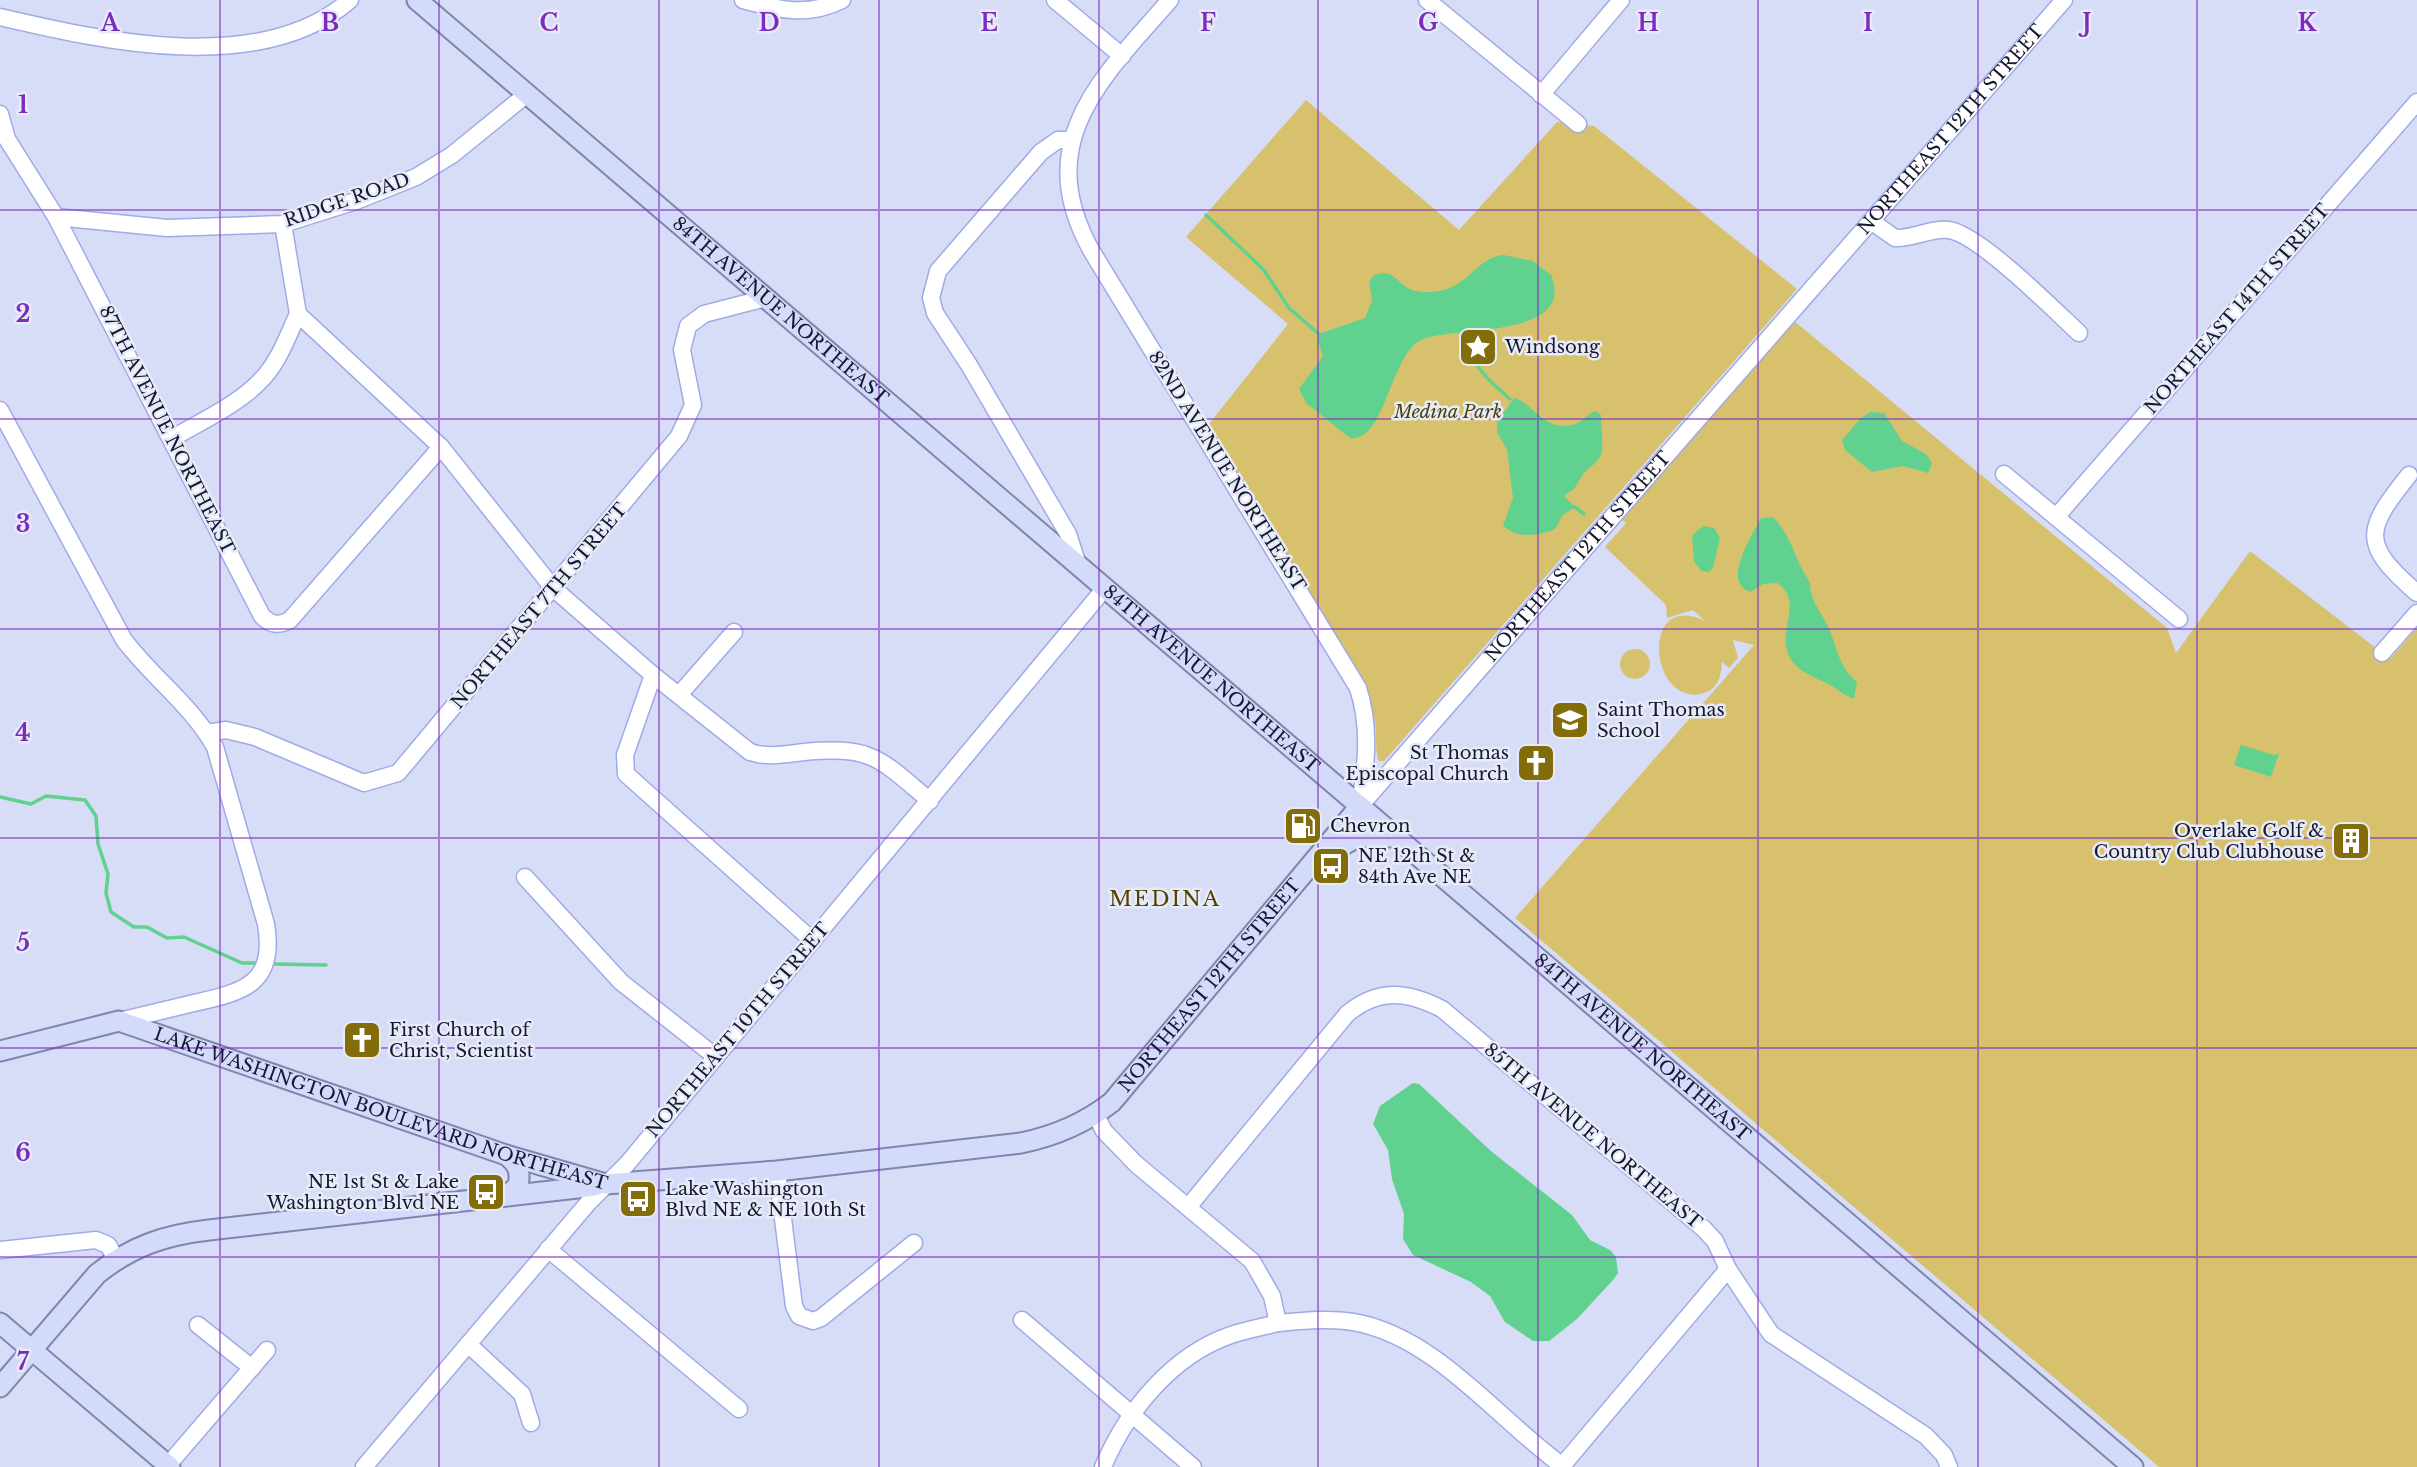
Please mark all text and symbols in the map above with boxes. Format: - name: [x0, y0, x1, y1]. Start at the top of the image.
- text: A: [100, 9, 121, 37]
- text: B: [321, 9, 339, 37]
- text: C: [540, 9, 558, 37]
- text: D: [758, 9, 780, 37]
- text: E: [980, 9, 998, 37]
- text: F: [1200, 9, 1216, 37]
- text: G: [1418, 9, 1438, 37]
- text: H: [1637, 9, 1659, 37]
- text: I: [1863, 9, 1873, 37]
- text: J: [2078, 9, 2092, 37]
- text: K: [2298, 9, 2318, 37]
- street label: NORTHEAST 12TH STREET: [1853, 20, 2049, 239]
- text: 1: [18, 91, 28, 119]
- street label: RIDGE ROAD: [281, 168, 413, 232]
- street label: NORTHEAST 14TH STREET: [2140, 199, 2334, 418]
- street label: 84TH AVENUE NORTHEAST: [668, 212, 893, 409]
- text: 2: [16, 300, 30, 328]
- street label: 87TH AVENUE NORTHEAST: [95, 302, 240, 559]
- place icon: Windsong: [1457, 326, 1499, 368]
- place label: Windsong: [1504, 336, 1600, 358]
- street label: 82ND AVENUE NORTHEAST: [1144, 347, 1310, 596]
- park label: Medina Park: [1393, 401, 1502, 423]
- street label: NORTHEAST 12TH STREET: [1480, 447, 1676, 666]
- street label: NORTHEAST 7TH STREET: [446, 498, 632, 713]
- text: 3: [16, 510, 30, 538]
- street label: 84TH AVENUE NORTHEAST: [1099, 581, 1324, 778]
- school or university icon: Saint Thomas School: [1549, 699, 1591, 741]
- place label: Saint Thomas School: [1597, 699, 1725, 742]
- text: 4: [15, 719, 31, 747]
- place label: St Thomas Episcopal Church: [1345, 742, 1509, 785]
- church icon: St Thomas Episcopal Church: [1515, 742, 1557, 784]
- fuel station icon: Chevron: [1282, 805, 1324, 847]
- place label: Chevron: [1330, 815, 1410, 837]
- place label: Overlake Golf & Country Club Clubhouse: [2094, 820, 2324, 863]
- building icon: Overlake Golf & Country Club Clubhouse: [2330, 820, 2372, 862]
- bus stop icon: NE 12th St & 84th Ave NE: [1310, 845, 1352, 887]
- place label: NE 12th St & 84th Ave NE: [1358, 845, 1475, 888]
- street label: NORTHEAST 12TH STREET: [1114, 874, 1305, 1097]
- district label: MEDINA: [1109, 886, 1221, 912]
- street label: NORTHEAST 10TH STREET: [642, 918, 835, 1142]
- text: 5: [16, 929, 30, 957]
- street label: 84TH AVENUE NORTHEAST: [1530, 949, 1755, 1146]
- church icon: First Church of Christ, Scientist: [341, 1019, 383, 1061]
- place label: First Church of Christ, Scientist: [389, 1019, 534, 1062]
- street label: LAKE WASHINGTON BOULEVARD NORTHEAST: [151, 1023, 611, 1195]
- street label: 85TH AVENUE NORTHEAST: [1480, 1039, 1707, 1234]
- text: 6: [15, 1139, 31, 1167]
- place label: NE 1st St & Lake Washington Blvd NE: [266, 1171, 459, 1214]
- bus stop icon: NE 1st St & Lake Washington Blvd NE: [465, 1171, 507, 1213]
- bus stop icon: Lake Washington Blvd NE & NE 10th St: [617, 1178, 659, 1220]
- place label: Lake Washington Blvd NE & NE 10th St: [665, 1178, 866, 1221]
- text: 7: [17, 1348, 30, 1376]

